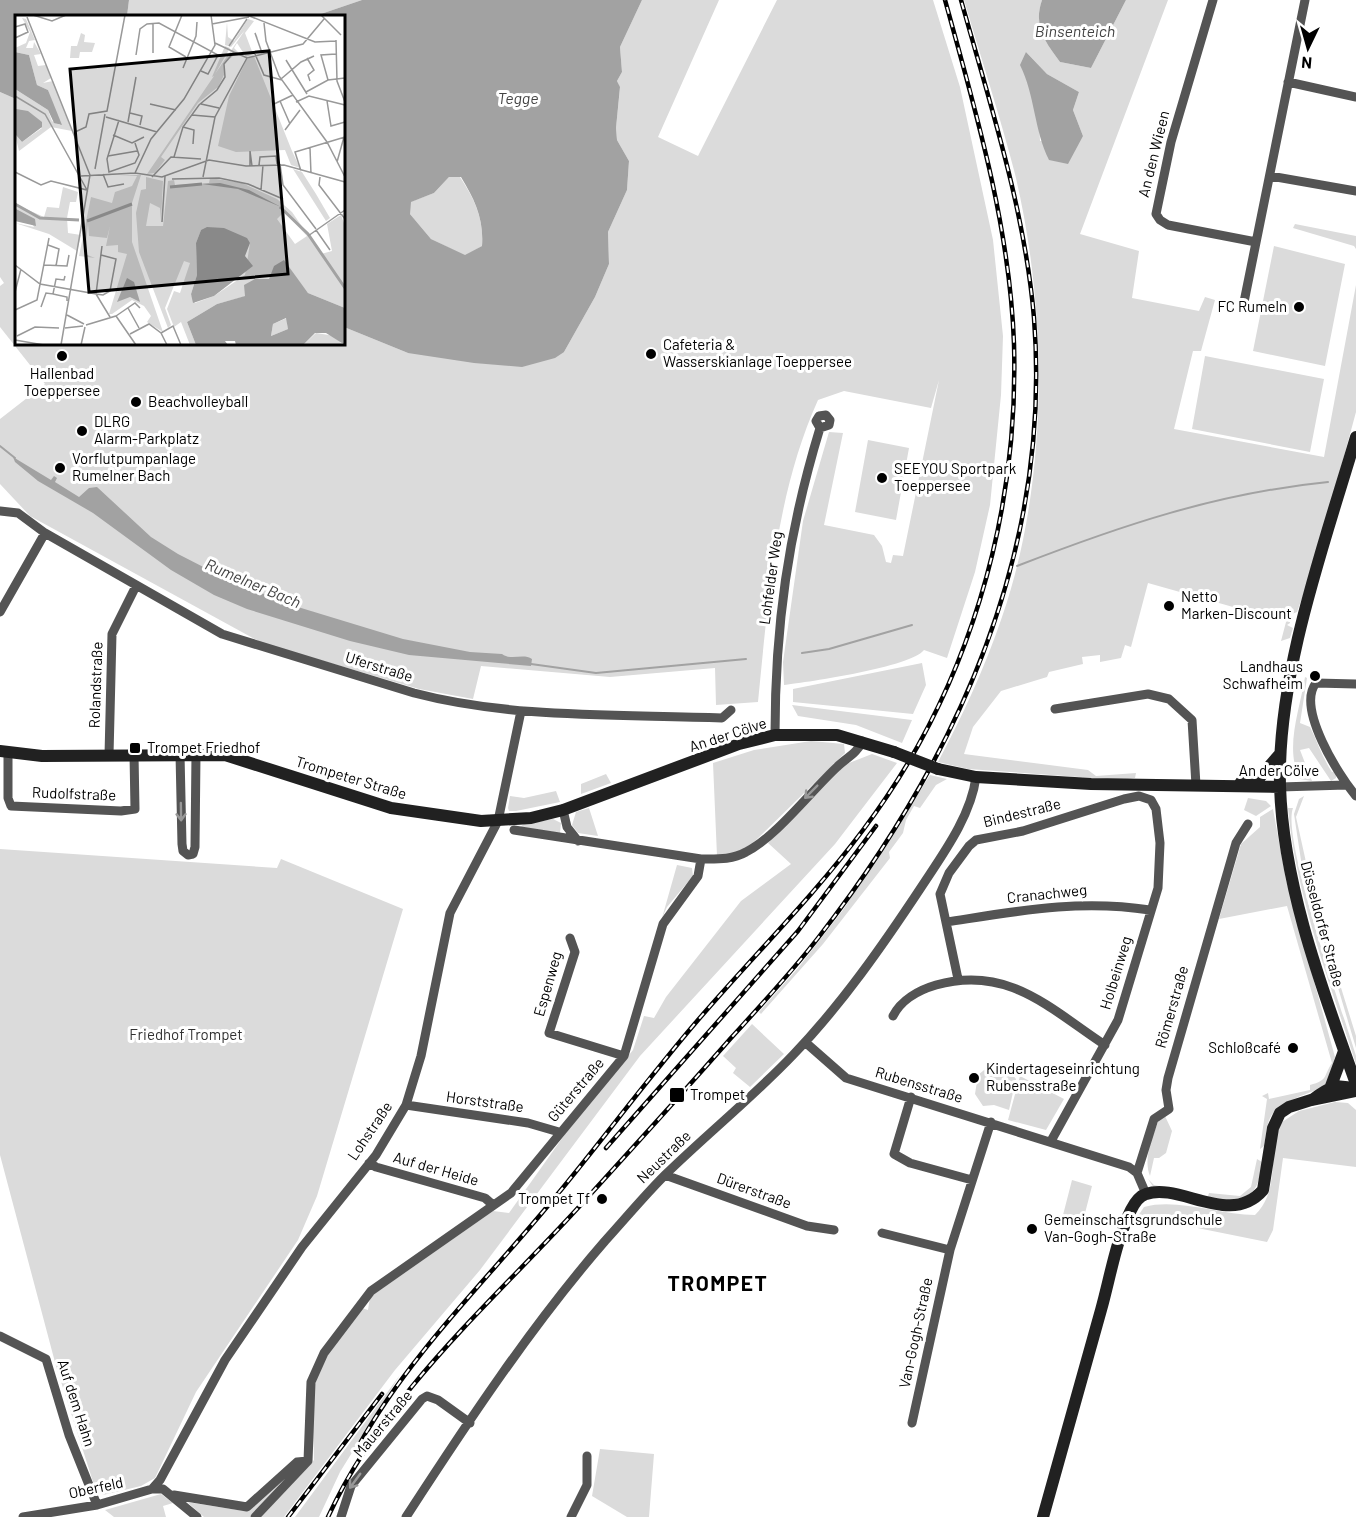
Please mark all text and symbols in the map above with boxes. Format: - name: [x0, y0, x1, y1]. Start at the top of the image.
- inset map: [15, 15, 345, 345]
- north arrow: [1278, 18, 1338, 78]
- water label: Binsenteich: [1035, 21, 1115, 40]
- text: N: [1301, 54, 1313, 73]
- water label: Tegge: [498, 88, 538, 107]
- street label: An den Wieen: [1134, 109, 1172, 199]
- place label: FC Rumeln: [1217, 297, 1287, 315]
- marker: FC Rumeln: [1292, 300, 1306, 314]
- place label: Cafeteria & Wasserskianlage Toeppersee: [663, 335, 852, 370]
- marker: Cafeteria & Wasserskianlage Toeppersee: [644, 347, 658, 361]
- marker: Hallenbad Toeppersee: [55, 349, 69, 363]
- place label: Hallenbad Toeppersee: [24, 364, 100, 399]
- place label: Beachvolleyball: [148, 392, 248, 410]
- marker: Beachvolleyball: [129, 395, 143, 409]
- place label: DLRG Alarm-Parkplatz: [94, 412, 199, 447]
- marker: DLRG Alarm-Parkplatz: [75, 424, 89, 438]
- place label: Vorflutpumpanlage Rumelner Bach: [72, 449, 196, 484]
- place label: SEEYOU Sportpark Toeppersee: [894, 459, 1017, 494]
- marker: Vorflutpumpanlage Rumelner Bach: [53, 461, 67, 475]
- marker: SEEYOU Sportpark Toeppersee: [875, 471, 889, 485]
- street label: Lohfelder Weg: [755, 530, 785, 626]
- water label: Rumelner Bach: [203, 554, 304, 611]
- place label: Netto Marken-Discount: [1181, 587, 1292, 622]
- marker: Netto Marken-Discount: [1162, 599, 1176, 613]
- street label: Rolandstraße: [84, 641, 106, 729]
- street label: Uferstraße: [343, 647, 415, 685]
- place label: Landhaus Schwafheim: [1223, 657, 1303, 692]
- marker: Landhaus Schwafheim: [1308, 669, 1322, 683]
- street label: An der Cölve: [687, 713, 769, 755]
- place label: Trompet Friedhof: [147, 738, 260, 756]
- marker: Trompet Friedhof: [128, 741, 142, 755]
- street label: Trompeter Straße: [294, 752, 409, 802]
- street label: An der Cölve: [1239, 761, 1319, 779]
- street label: Rudolfstraße: [32, 783, 116, 803]
- one-way arrow: [803, 785, 818, 800]
- street label: Bindestraße: [981, 794, 1062, 830]
- one-way arrow: [176, 802, 187, 822]
- street label: Düsseldorfer Straße: [1298, 859, 1348, 989]
- street label: Cranachweg: [1006, 880, 1088, 906]
- street label: Holbeinweg: [1095, 934, 1135, 1012]
- street label: Espenweg: [529, 949, 565, 1018]
- street label: Römerstraße: [1151, 963, 1191, 1050]
- park label: Friedhof Trompet: [129, 1025, 243, 1043]
- place label: Schloßcafé: [1208, 1038, 1281, 1056]
- marker: Schloßcafé: [1286, 1041, 1300, 1055]
- street label: Güterstraße: [543, 1054, 607, 1125]
- place label: Kindertageseinrichtung Rubensstraße: [986, 1059, 1140, 1094]
- street label: Rubensstraße: [873, 1062, 965, 1106]
- marker: Kindertageseinrichtung Rubensstraße: [967, 1071, 981, 1085]
- place label: Trompet: [690, 1085, 745, 1103]
- marker: Trompet: [668, 1086, 686, 1104]
- street label: Horststraße: [445, 1087, 525, 1115]
- street label: Lohstraße: [343, 1098, 395, 1163]
- street label: Neustraße: [632, 1126, 694, 1186]
- street label: Auf der Heide: [392, 1147, 481, 1189]
- street label: Dürerstraße: [715, 1168, 794, 1212]
- place label: Trompet Tf: [518, 1189, 590, 1207]
- marker: Trompet Tf: [595, 1192, 609, 1206]
- place label: Gemeinschaftsgrundschule Van-Gogh-Straße: [1044, 1210, 1222, 1245]
- marker: Gemeinschaftsgrundschule Van-Gogh-Straße: [1025, 1222, 1039, 1236]
- district label: TROMPET: [668, 1270, 768, 1295]
- street label: Van-Gogh-Straße: [895, 1276, 936, 1390]
- street label: Auf dem Hahn: [54, 1357, 100, 1449]
- street label: Mauerstraße: [349, 1386, 415, 1461]
- street label: Oberfeld: [67, 1472, 125, 1502]
- one-way arrow: [349, 1473, 361, 1489]

